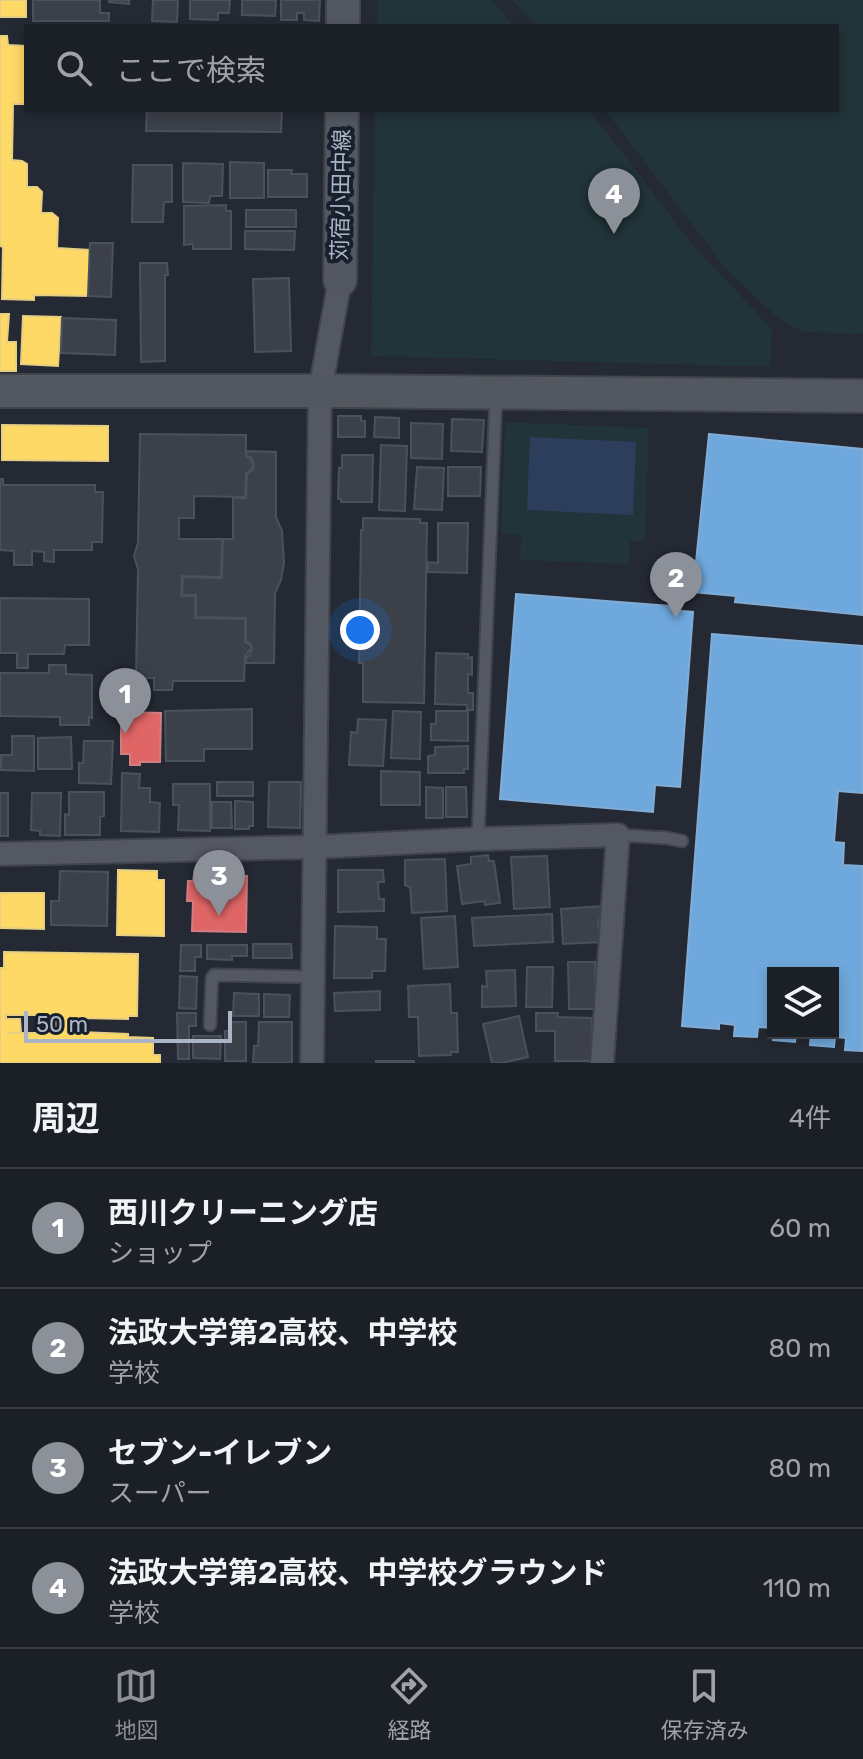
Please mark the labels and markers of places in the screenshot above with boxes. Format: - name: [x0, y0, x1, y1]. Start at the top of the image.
- pin: 4: [588, 168, 640, 234]
- pin: 2: [650, 552, 702, 618]
- pin: 1: [99, 668, 151, 734]
- pin: 3: [193, 850, 245, 916]

